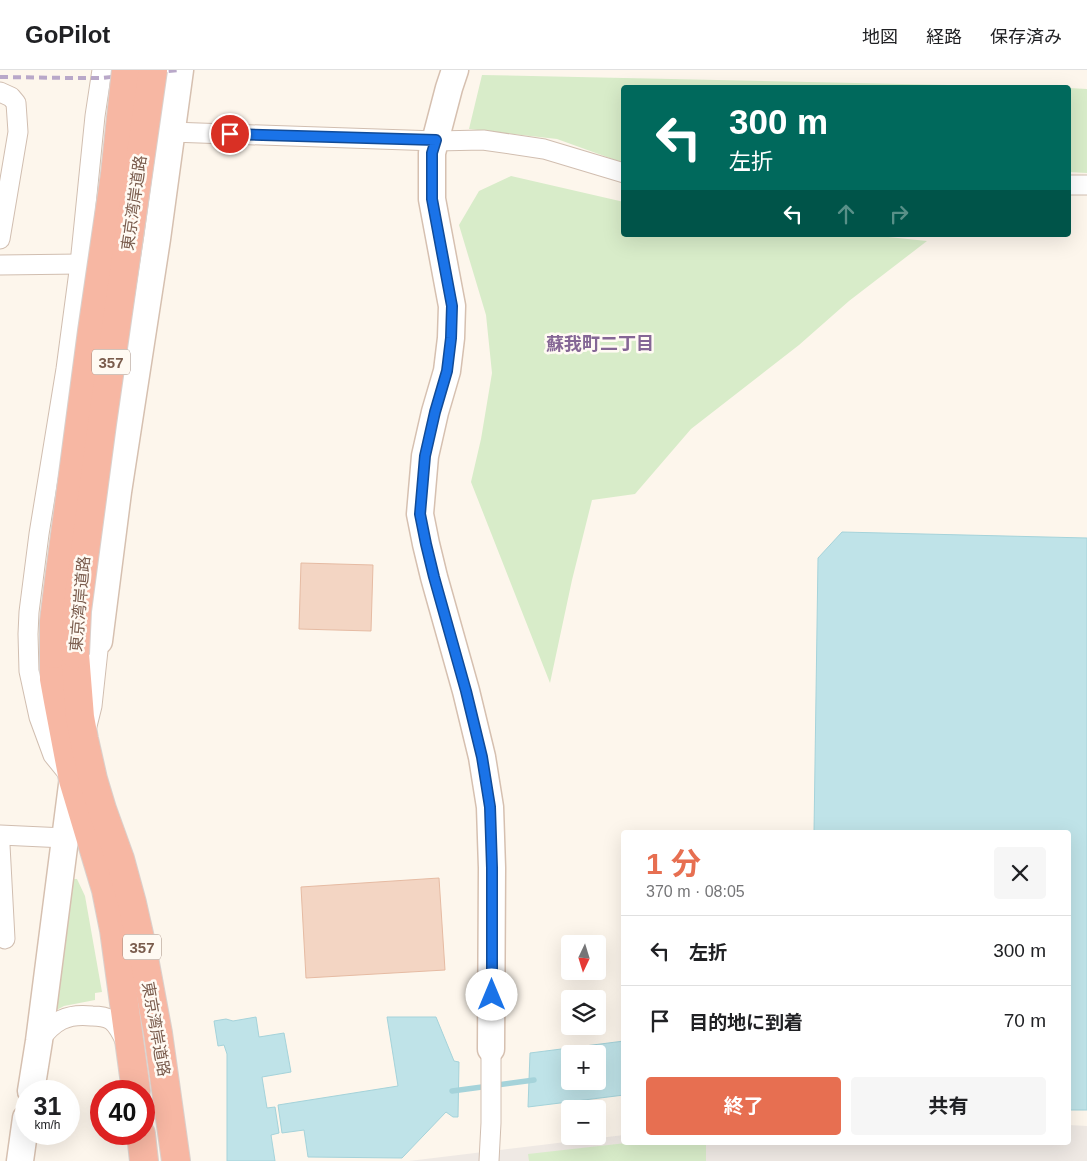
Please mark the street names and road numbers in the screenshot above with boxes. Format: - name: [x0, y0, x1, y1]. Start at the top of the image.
- street label: 東京湾岸道路: [119, 154, 149, 252]
- road number: 357: [92, 350, 130, 374]
- street label: 東京湾岸道路: [67, 555, 93, 653]
- road number: 357: [123, 934, 161, 960]
- street label: 東京湾岸道路: [139, 980, 173, 1078]

